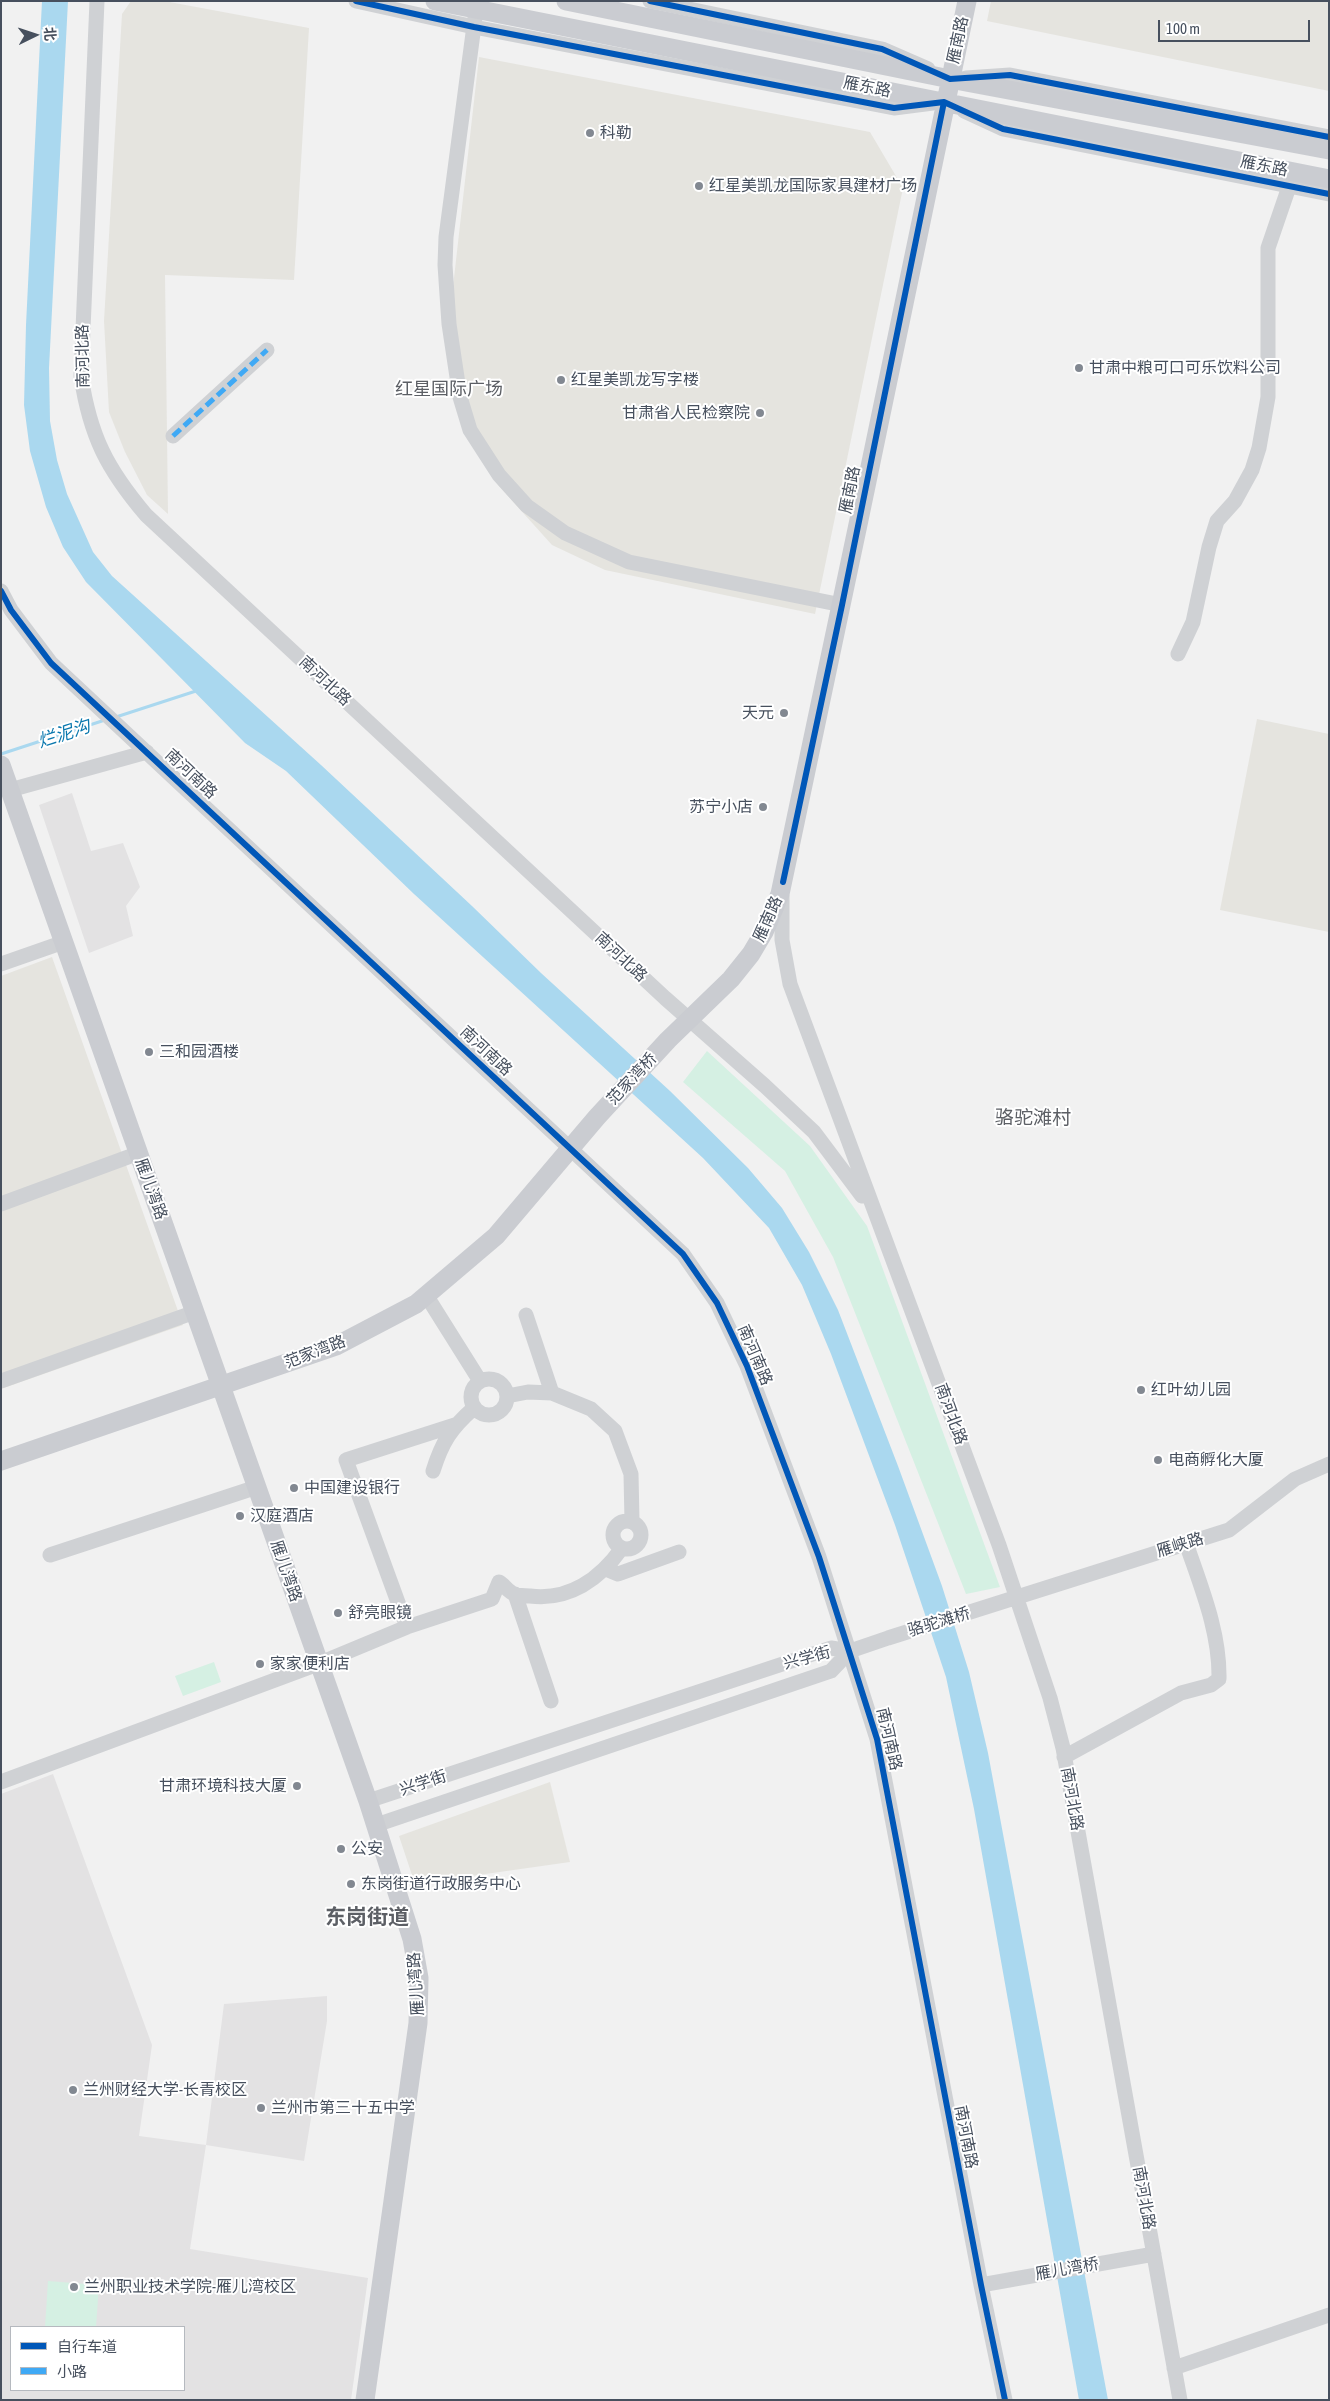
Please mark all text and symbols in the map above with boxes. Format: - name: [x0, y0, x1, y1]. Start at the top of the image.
- north arrow: [10, 10, 60, 60]
- scale bar: [1160, 10, 1312, 42]
- street label: 雁南路: [944, 15, 972, 65]
- text: 100 m: [1166, 20, 1200, 37]
- text: 北: [41, 26, 58, 41]
- street label: 雁东路: [842, 73, 892, 101]
- place label: 科勒: [600, 123, 632, 143]
- marker: 科勒: [584, 127, 596, 139]
- street label: 雁东路: [1239, 152, 1289, 180]
- place label: 红星美凯龙国际家具建材广场: [709, 176, 917, 196]
- marker: 红星美凯龙国际家具建材广场: [693, 180, 705, 192]
- street label: 南河北路: [73, 324, 93, 388]
- place label: 甘肃中粮可口可乐饮料公司: [1089, 358, 1281, 378]
- marker: 甘肃中粮可口可乐饮料公司: [1073, 362, 1085, 374]
- place label: 红星美凯龙写字楼: [571, 370, 699, 390]
- marker: 红星美凯龙写字楼: [555, 374, 567, 386]
- district label: 红星国际广场: [395, 378, 503, 400]
- place label: 甘肃省人民检察院: [622, 403, 750, 423]
- marker: 甘肃省人民检察院: [754, 407, 766, 419]
- street label: 雁南路: [836, 465, 864, 515]
- street label: 南河北路: [295, 652, 355, 710]
- place label: 天元: [742, 703, 774, 723]
- marker: 天元: [778, 707, 790, 719]
- water label: 烂泥沟: [35, 715, 93, 753]
- street label: 南河南路: [161, 745, 221, 803]
- place label: 苏宁小店: [689, 797, 753, 817]
- marker: 苏宁小店: [757, 801, 769, 813]
- street label: 雁南路: [749, 893, 787, 945]
- street label: 南河北路: [591, 928, 651, 986]
- street label: 南河南路: [456, 1022, 516, 1080]
- place label: 三和园酒楼: [159, 1042, 239, 1062]
- marker: 三和园酒楼: [143, 1046, 155, 1058]
- street label: 范家湾桥: [603, 1049, 661, 1109]
- district label: 骆驼滩村: [995, 1107, 1071, 1129]
- street label: 雁儿湾路: [131, 1156, 171, 1222]
- street label: 南河南路: [734, 1322, 776, 1388]
- street label: 范家湾路: [282, 1332, 348, 1372]
- place label: 红叶幼儿园: [1151, 1380, 1231, 1400]
- street label: 南河北路: [931, 1381, 971, 1447]
- marker: 红叶幼儿园: [1135, 1384, 1147, 1396]
- place label: 电商孵化大厦: [1168, 1450, 1264, 1470]
- marker: 电商孵化大厦: [1152, 1454, 1164, 1466]
- place label: 中国建设银行: [304, 1478, 400, 1498]
- marker: 中国建设银行: [288, 1482, 300, 1494]
- place label: 汉庭酒店: [250, 1506, 314, 1526]
- marker: 汉庭酒店: [234, 1510, 246, 1522]
- street label: 雁峡路: [1154, 1529, 1206, 1561]
- street label: 雁儿湾路: [267, 1538, 305, 1604]
- place label: 舒亮眼镜: [348, 1603, 412, 1623]
- street label: 骆驼滩桥: [906, 1603, 972, 1641]
- marker: 舒亮眼镜: [332, 1607, 344, 1619]
- street label: 兴学街: [781, 1643, 833, 1673]
- place label: 家家便利店: [270, 1654, 350, 1674]
- marker: 家家便利店: [254, 1658, 266, 1670]
- street label: 南河南路: [872, 1706, 906, 1772]
- street label: 兴学街: [397, 1766, 449, 1800]
- street label: 南河北路: [1057, 1766, 1087, 1832]
- place label: 甘肃环境科技大厦: [159, 1776, 287, 1796]
- marker: 甘肃环境科技大厦: [291, 1780, 303, 1792]
- place label: 公安: [351, 1839, 383, 1859]
- marker: 公安: [335, 1843, 347, 1855]
- place label: 东岗街道行政服务中心: [361, 1874, 521, 1894]
- marker: 东岗街道行政服务中心: [345, 1878, 357, 1890]
- district label: 东岗街道: [325, 1904, 409, 1930]
- street label: 雁儿湾路: [404, 1951, 428, 2017]
- place label: 兰州财经大学-长青校区: [83, 2080, 247, 2100]
- marker: 兰州财经大学-长青校区: [67, 2084, 79, 2096]
- place label: 兰州市第三十五中学: [271, 2098, 415, 2118]
- marker: 兰州市第三十五中学: [255, 2102, 267, 2114]
- street label: 南河南路: [950, 2104, 982, 2170]
- street label: 南河北路: [1129, 2165, 1159, 2231]
- street label: 雁儿湾桥: [1034, 2254, 1100, 2284]
- place label: 兰州职业技术学院-雁儿湾校区: [84, 2277, 296, 2297]
- marker: 兰州职业技术学院-雁儿湾校区: [68, 2281, 80, 2293]
- legend: [10, 2326, 185, 2391]
- text: 自行车道: [57, 2338, 117, 2355]
- text: 小路: [57, 2363, 87, 2380]

